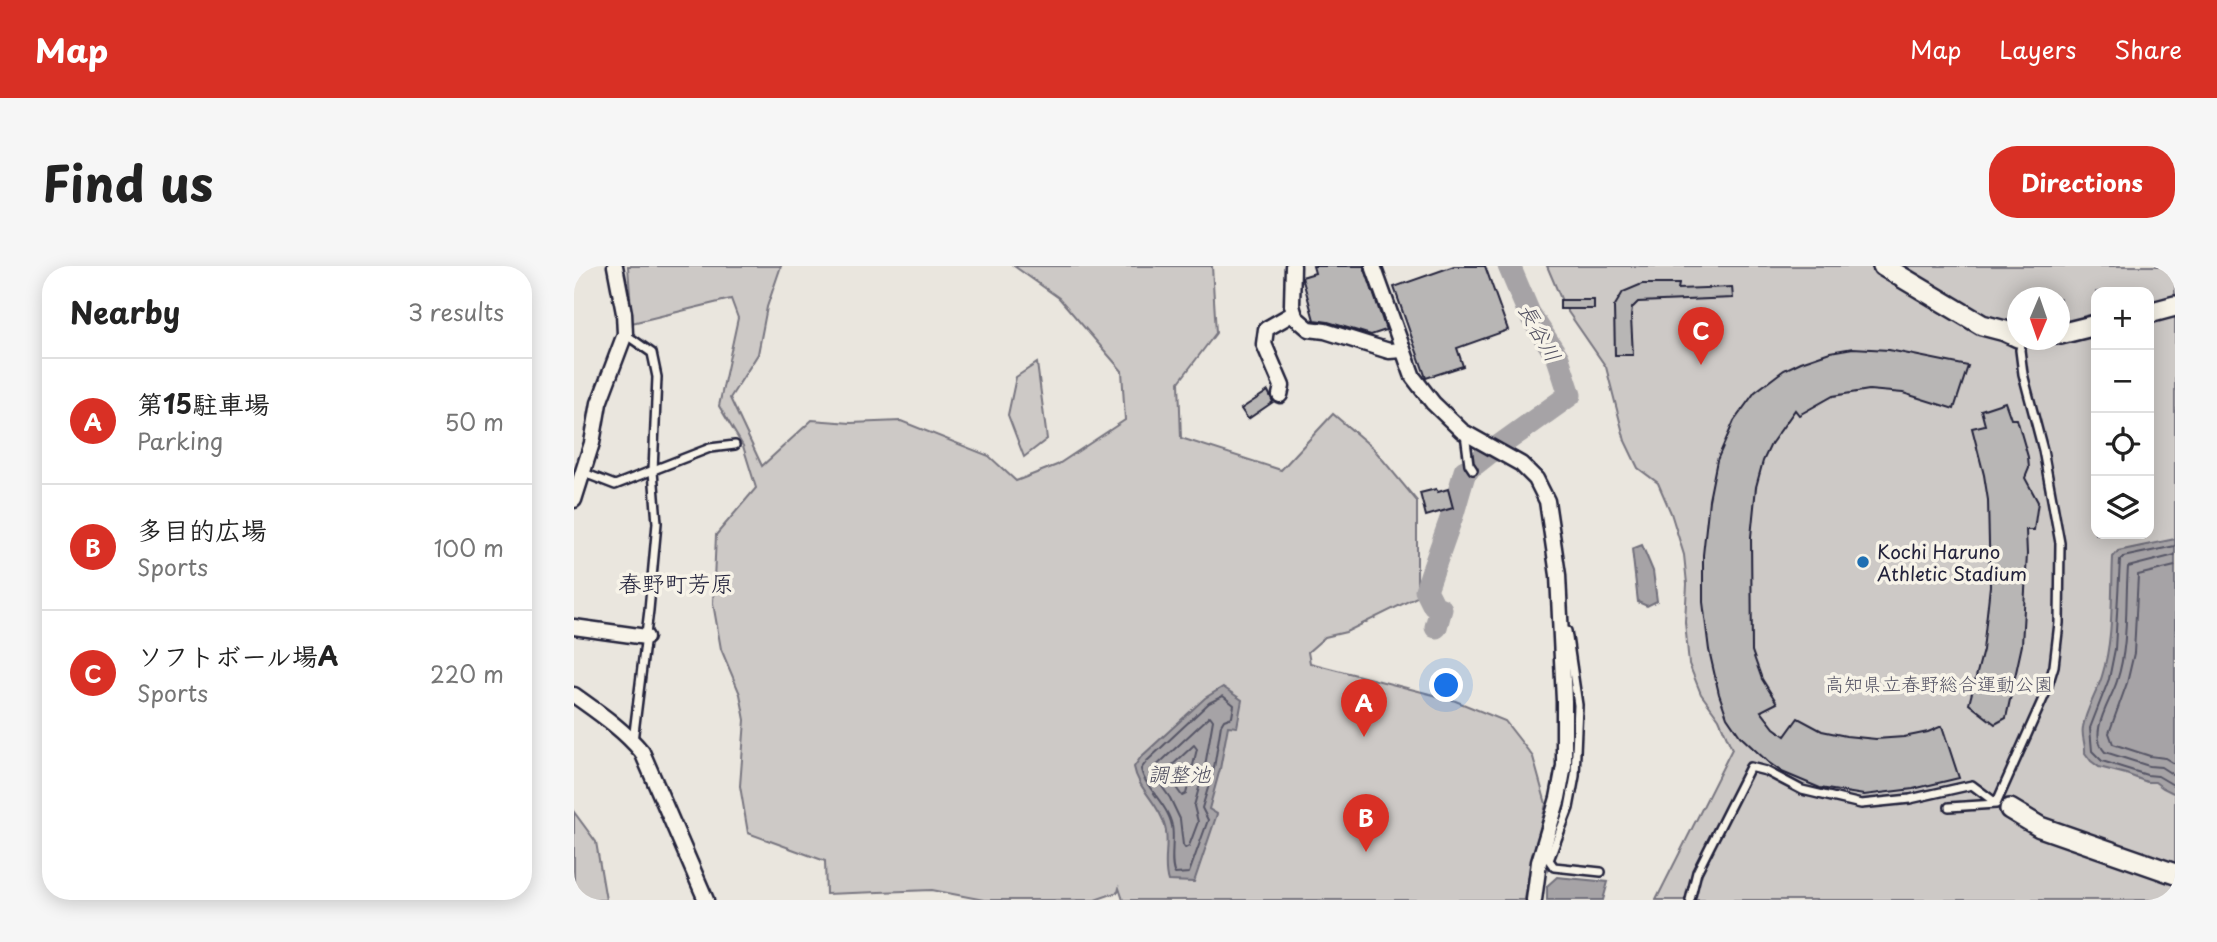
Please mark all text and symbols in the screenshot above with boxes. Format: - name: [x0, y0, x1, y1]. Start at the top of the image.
- text: Map: [35, 24, 108, 74]
- text: Map: [1910, 31, 1961, 67]
- text: Layers: [1999, 31, 2076, 67]
- text: Share: [2114, 31, 2182, 67]
- text: Find us: [42, 145, 213, 219]
- button: Directions: [1989, 146, 2175, 218]
- north arrow: [2007, 287, 2070, 350]
- map controls: [2091, 287, 2154, 539]
- button: +: [2091, 287, 2154, 350]
- text: Nearby: [70, 289, 180, 334]
- text: 3 results: [408, 294, 504, 329]
- water label: 長谷川: [1512, 297, 1570, 367]
- pin: C: [1678, 307, 1724, 365]
- button: −: [2091, 350, 2154, 413]
- text: 第15駐車場: [137, 384, 270, 423]
- text: A: [84, 404, 102, 439]
- text: 50 m: [444, 404, 504, 439]
- button: locate: [2091, 413, 2154, 476]
- text: Parking: [137, 423, 223, 458]
- button: layers: [2091, 476, 2154, 539]
- text: 多目的広場: [137, 510, 267, 549]
- text: B: [85, 530, 101, 565]
- text: 100 m: [434, 530, 504, 565]
- place label: Kochi Haruno Athletic Stadium: [1877, 537, 2027, 587]
- text: Sports: [137, 549, 208, 584]
- marker: Kochi Haruno Athletic Stadium: [1855, 554, 1871, 570]
- district label: 春野町芳原: [619, 565, 734, 600]
- text: ソフトボール場A: [137, 636, 338, 675]
- text: C: [84, 656, 102, 691]
- text: 220 m: [430, 656, 504, 691]
- your location: [1429, 668, 1463, 702]
- park label: 高知県立春野総合運動公園: [1825, 669, 2053, 697]
- text: Sports: [137, 675, 208, 710]
- pin: A: [1341, 679, 1387, 737]
- water label: 調整池: [1148, 757, 1211, 789]
- pin: B: [1343, 794, 1389, 852]

